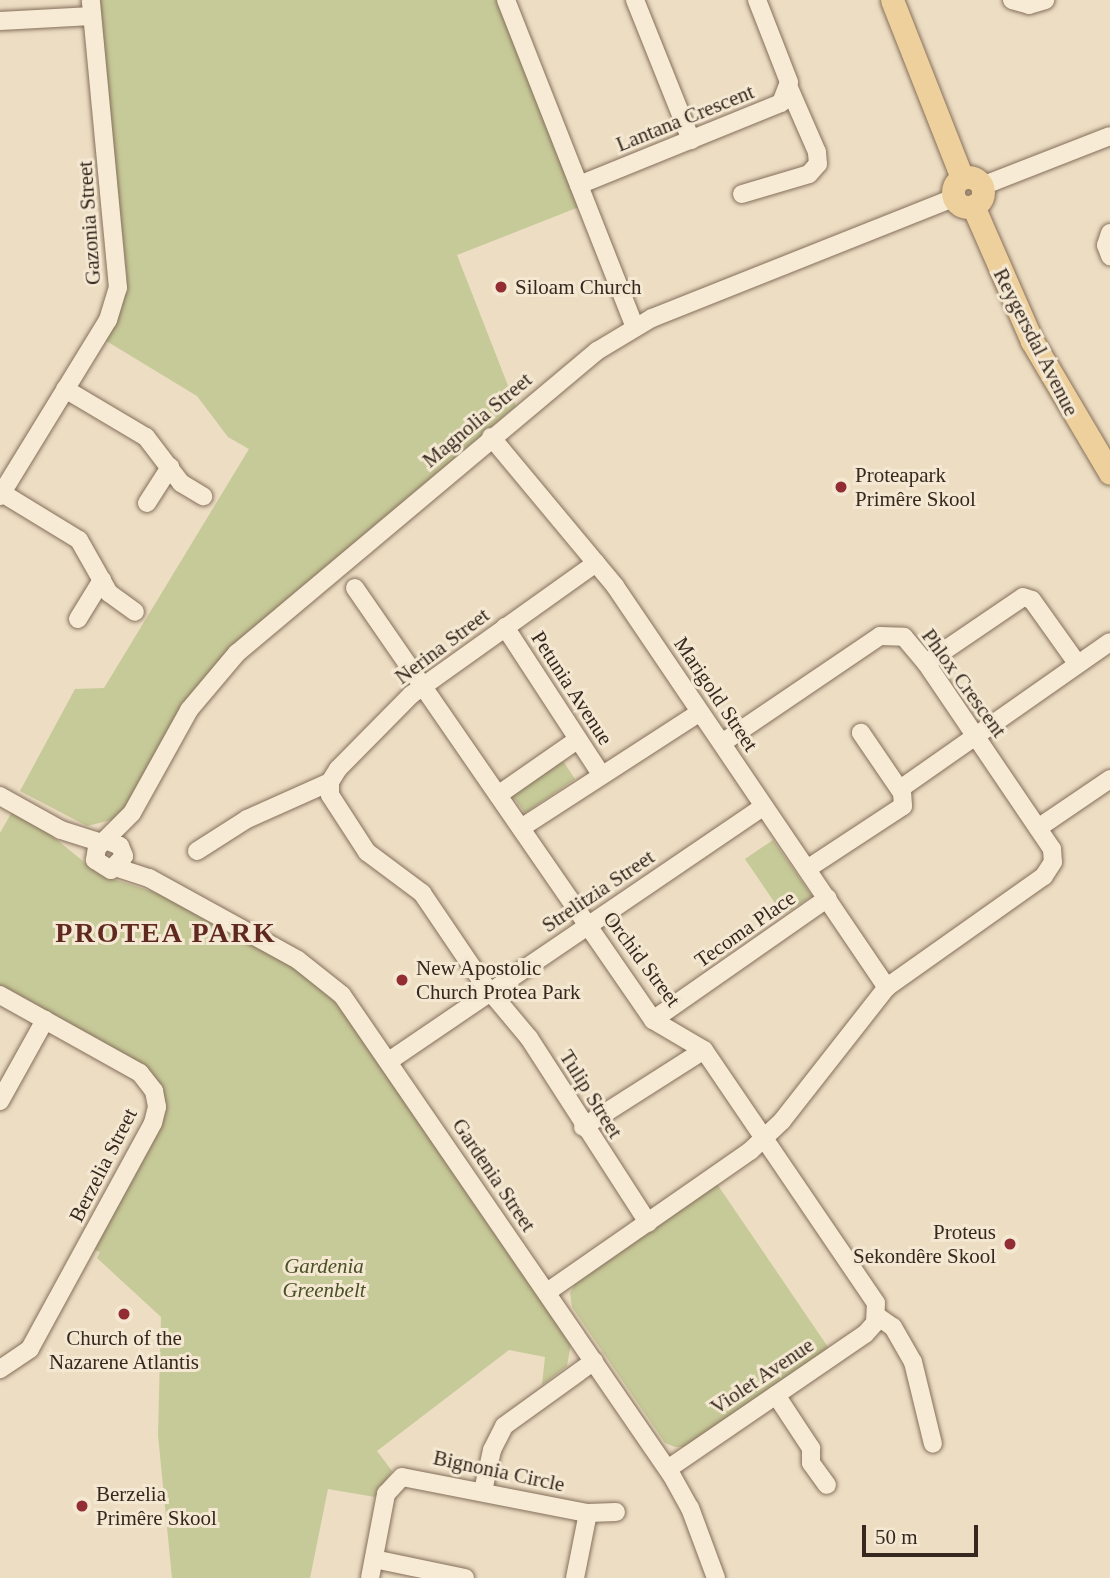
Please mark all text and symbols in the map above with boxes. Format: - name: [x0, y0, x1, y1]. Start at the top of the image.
- street label: Lantana Crescent: [612, 79, 758, 157]
- street label: Gazonia Street: [72, 160, 106, 286]
- street label: Reygersdal Avenue: [988, 263, 1084, 421]
- place label: Siloam Church: [515, 274, 642, 300]
- marker: Siloam Church: [493, 279, 509, 295]
- street label: Magnolia Street: [417, 367, 537, 473]
- place label: Proteapark Primêre Skool: [855, 462, 976, 512]
- marker: Proteapark Primêre Skool: [833, 479, 849, 495]
- street label: Nerina Street: [390, 602, 494, 690]
- street label: Phlox Crescent: [916, 624, 1012, 742]
- street label: Petunia Avenue: [525, 626, 619, 750]
- street label: Marigold Street: [669, 632, 763, 756]
- street label: Strelitzia Street: [537, 844, 659, 938]
- street label: Tecoma Place: [690, 885, 800, 973]
- street label: Orchid Street: [598, 906, 686, 1012]
- district label: PROTEA PARK: [56, 916, 276, 950]
- place label: New Apostolic Church Protea Park: [416, 955, 580, 1005]
- marker: New Apostolic Church Protea Park: [394, 972, 410, 988]
- street label: Tulip Street: [554, 1045, 628, 1143]
- street label: Berzelia Street: [64, 1104, 142, 1226]
- street label: Gardenia Street: [447, 1114, 541, 1236]
- place label: Proteus Sekondêre Skool: [853, 1219, 996, 1269]
- marker: Proteus Sekondêre Skool: [1002, 1236, 1018, 1252]
- park label: Gardenia Greenbelt: [282, 1253, 366, 1303]
- marker: Church of the Nazarene Atlantis: [116, 1306, 132, 1322]
- place label: Church of the Nazarene Atlantis: [48, 1325, 200, 1375]
- street label: Violet Avenue: [705, 1332, 819, 1420]
- street label: Bignonia Circle: [431, 1445, 567, 1497]
- place label: Berzelia Primêre Skool: [96, 1481, 217, 1531]
- marker: Berzelia Primêre Skool: [74, 1498, 90, 1514]
- scale bar: [865, 1512, 981, 1556]
- text: 50 m: [875, 1525, 918, 1549]

